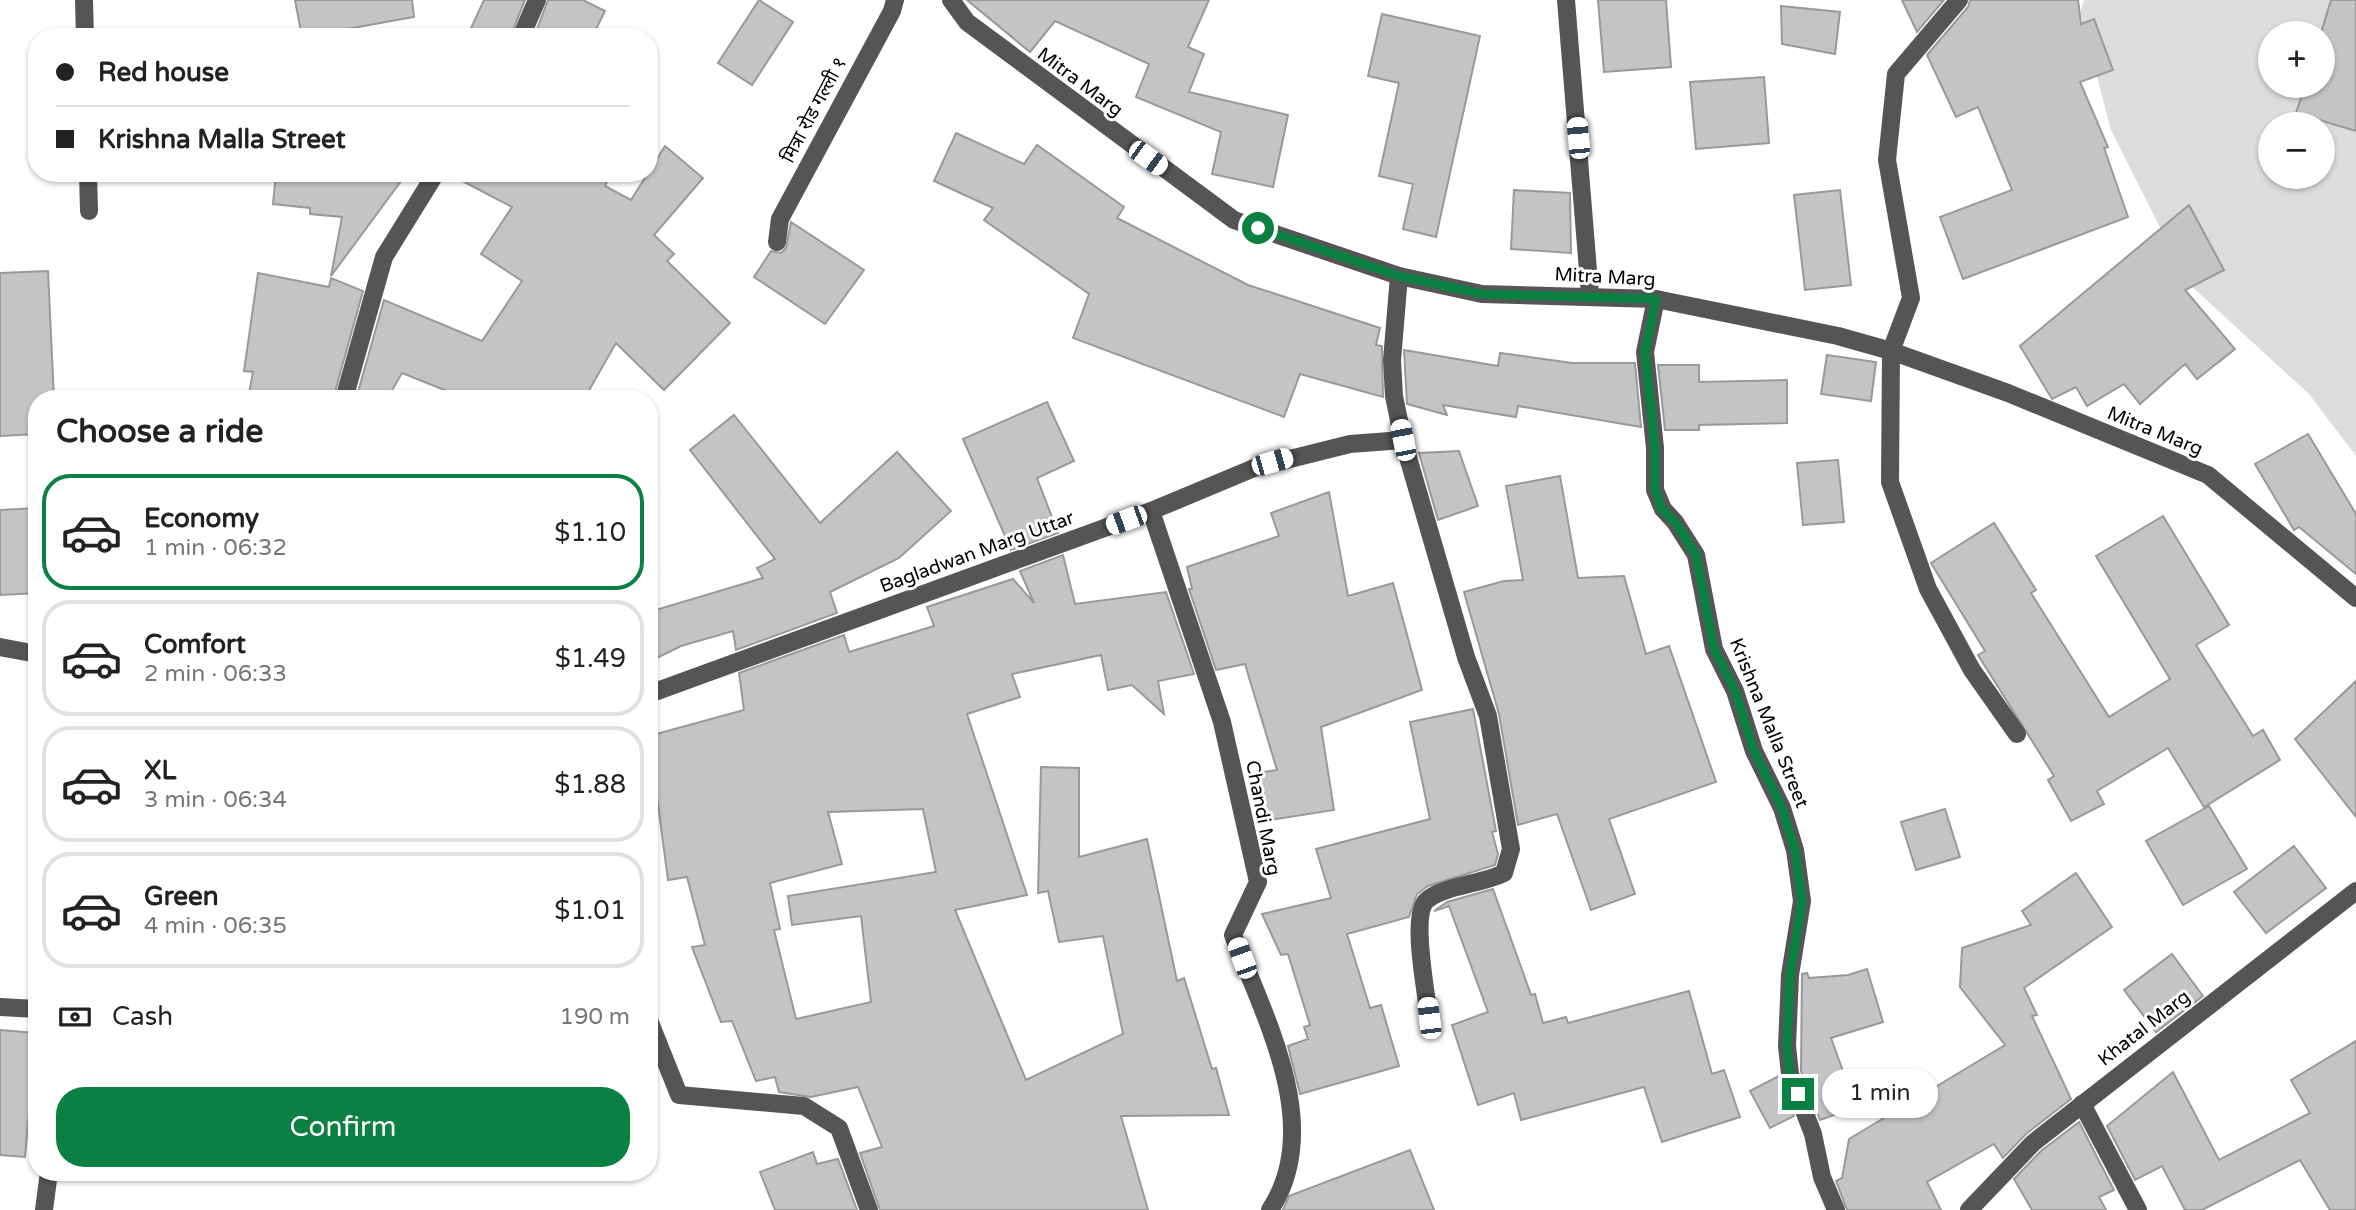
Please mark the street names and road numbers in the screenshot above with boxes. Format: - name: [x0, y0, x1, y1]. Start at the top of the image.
- street label: Mitra Marg: [1033, 43, 1127, 121]
- street label: मित्रा रोड गल्ली १: [777, 53, 851, 167]
- street label: Mitra Marg: [1554, 263, 1656, 291]
- street label: Mitra Marg: [2104, 402, 2206, 460]
- street label: Bagladwan Marg Uttar: [877, 506, 1078, 597]
- street label: Krishna Malla Street: [1725, 635, 1813, 811]
- street label: Chandi Marg: [1241, 759, 1285, 877]
- street label: Khatal Marg: [2094, 985, 2194, 1071]

